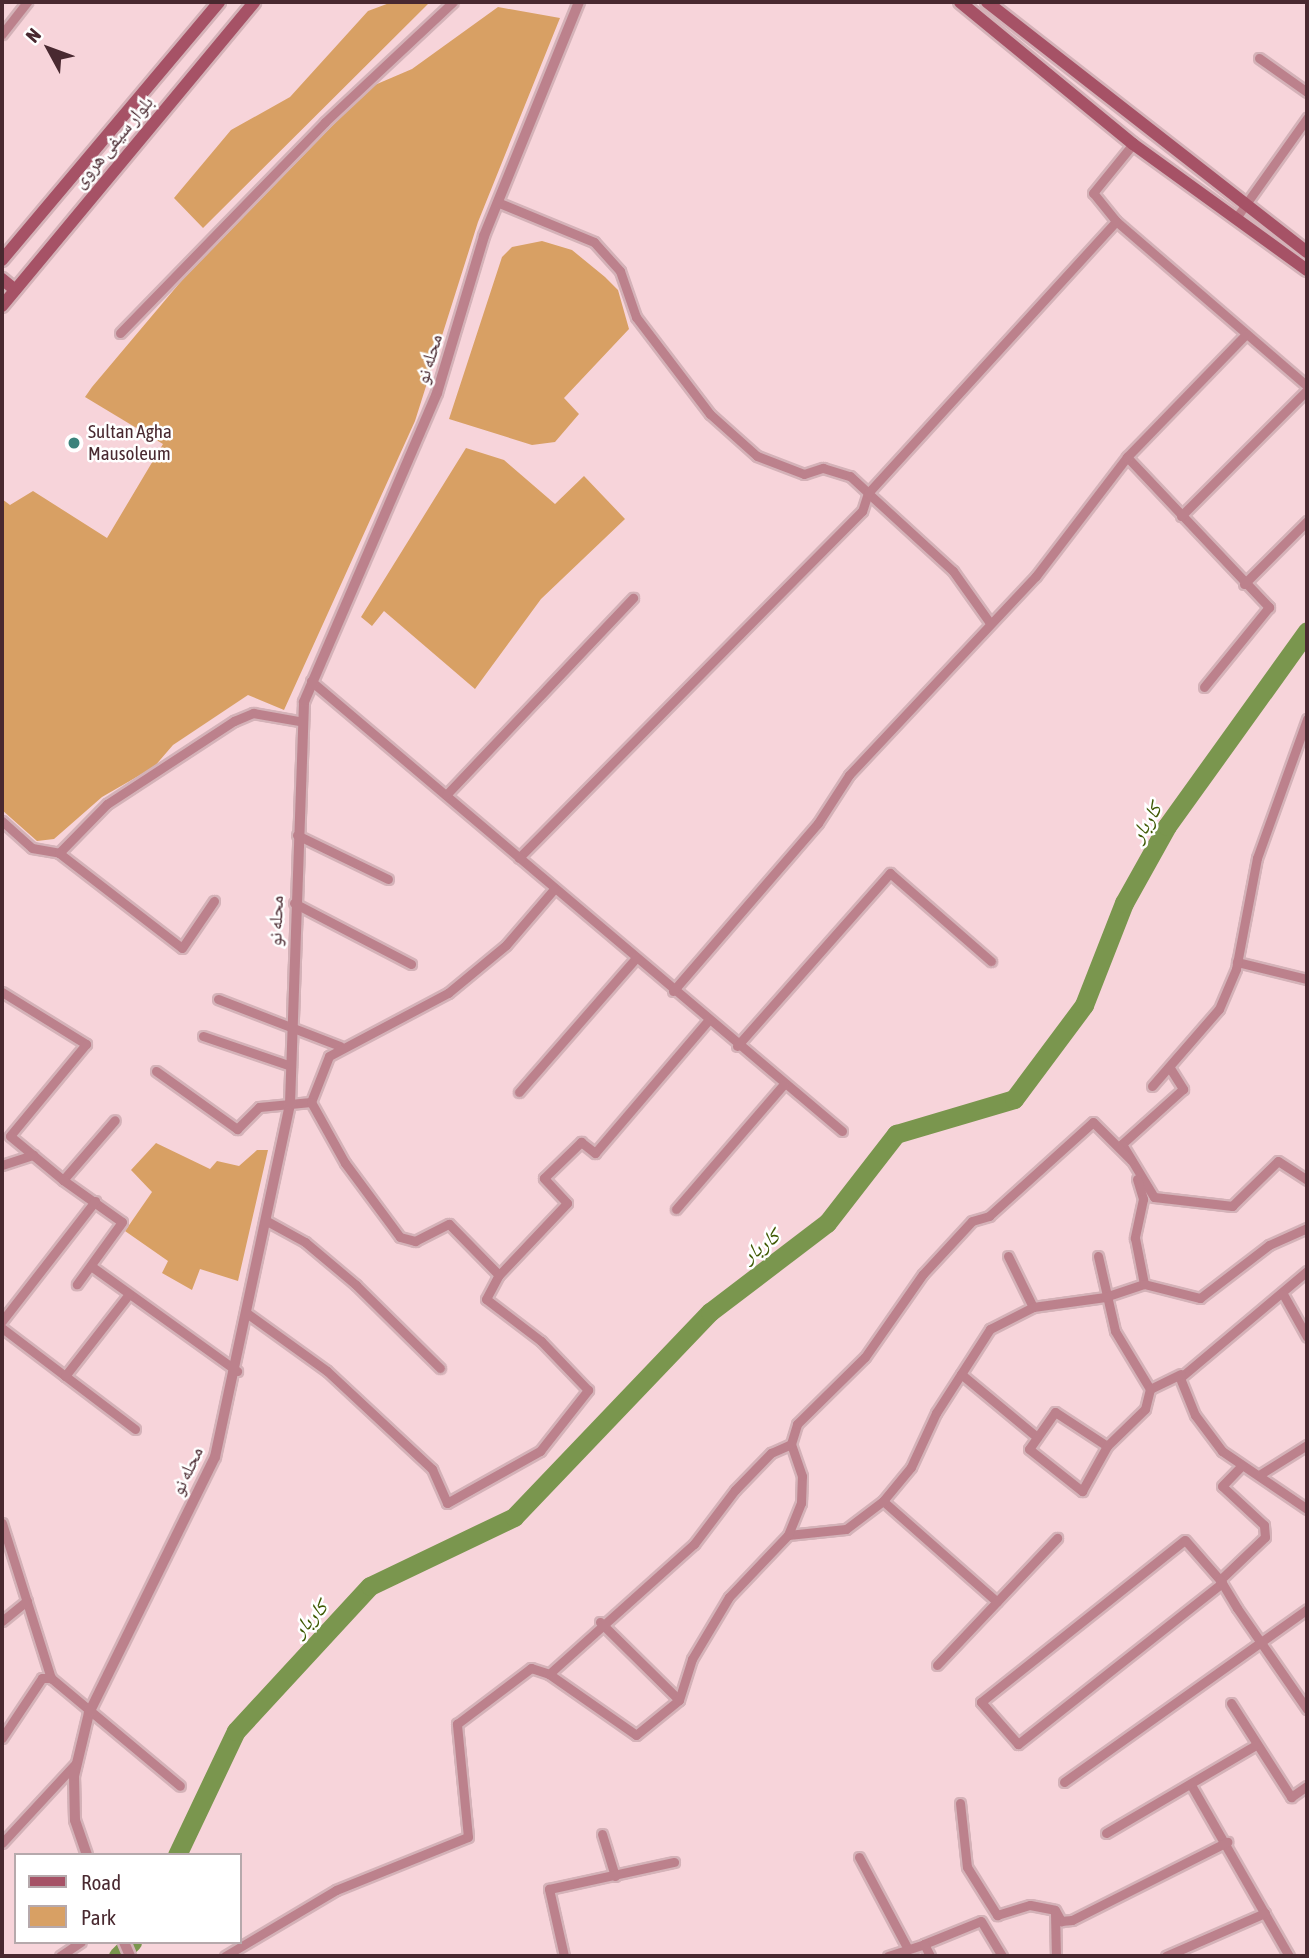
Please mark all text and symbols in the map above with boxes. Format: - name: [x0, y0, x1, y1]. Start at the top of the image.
- north arrow: [14, 14, 84, 84]
- text: N: [21, 24, 45, 47]
- street label: بلوار سیفی هروی: [68, 91, 158, 193]
- street label: محله نو: [411, 331, 447, 387]
- place label: Sultan Agha Mausoleum: [88, 421, 172, 465]
- marker: Sultan Agha Mausoleum: [66, 435, 82, 451]
- water label: کاربار: [1123, 798, 1167, 846]
- street label: محله نو: [264, 895, 288, 947]
- water label: کاربار: [736, 1223, 784, 1267]
- street label: محله نو: [166, 1443, 208, 1499]
- water label: کاربار: [286, 1594, 332, 1642]
- legend: [14, 1853, 242, 1944]
- text: Road: [81, 1870, 121, 1894]
- text: Park: [81, 1905, 116, 1929]

